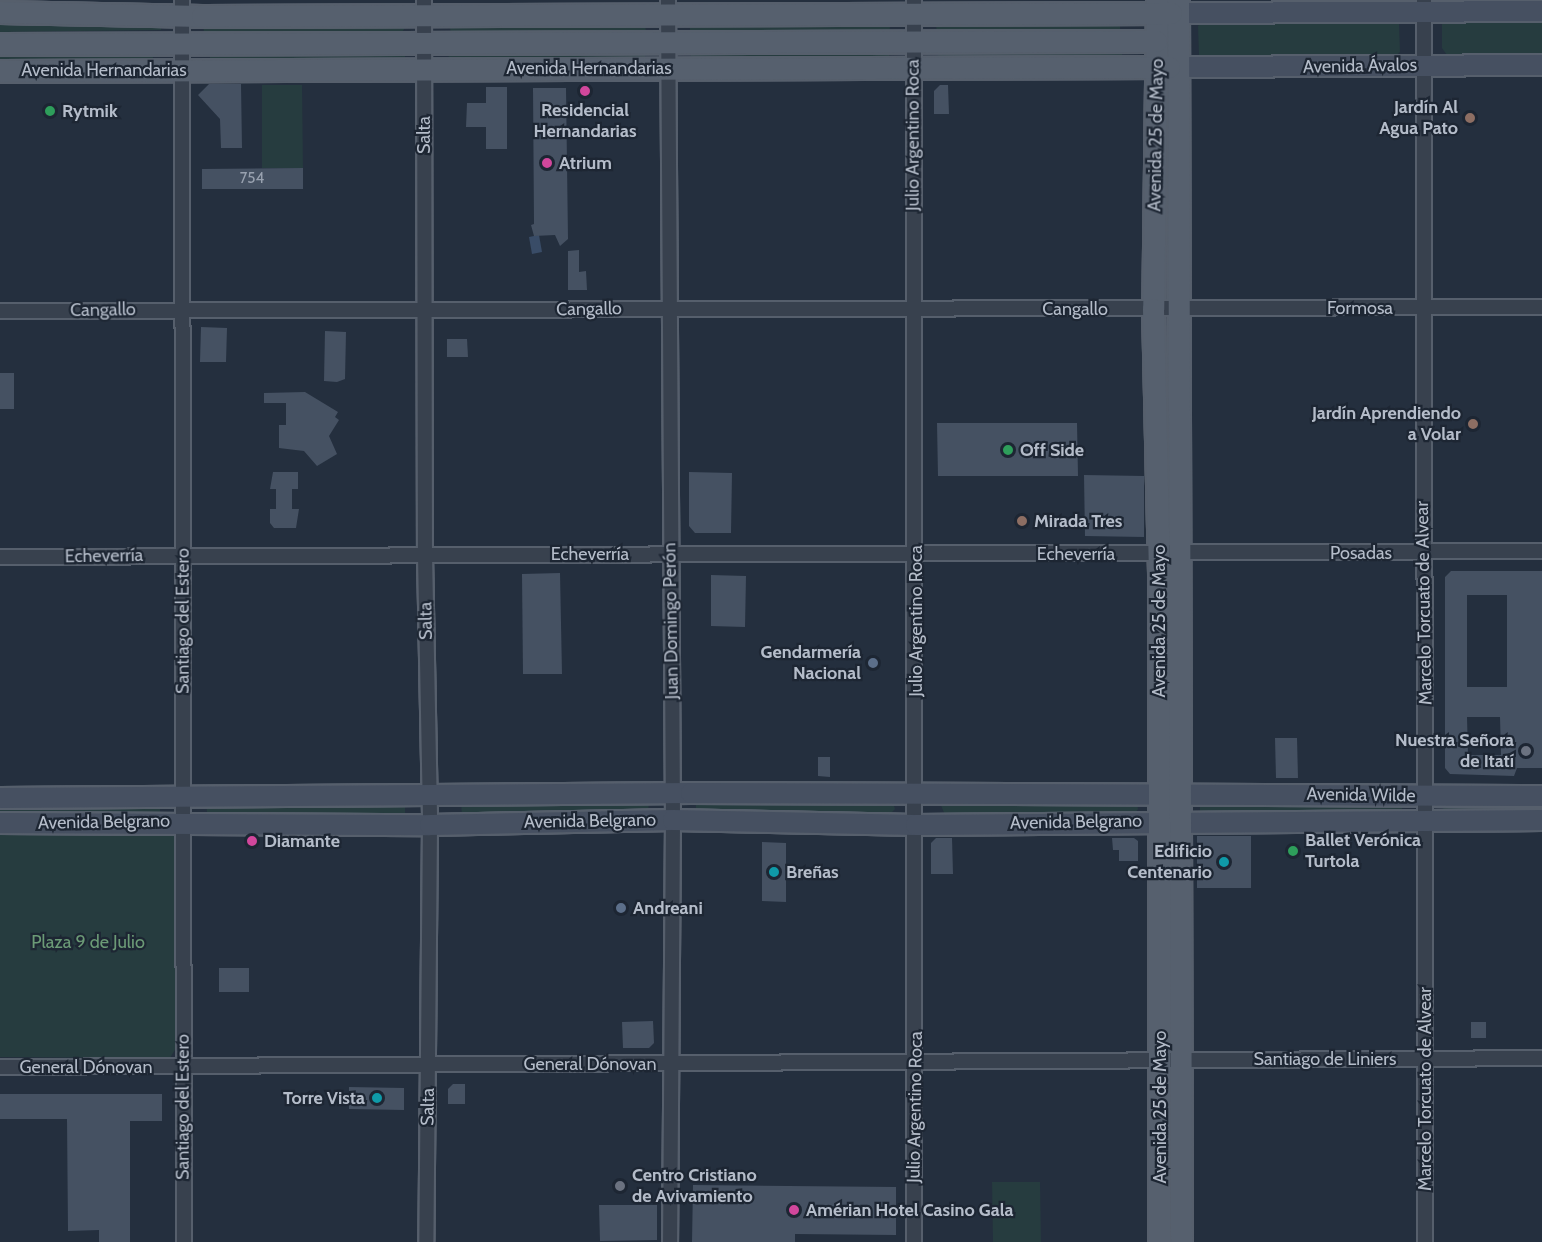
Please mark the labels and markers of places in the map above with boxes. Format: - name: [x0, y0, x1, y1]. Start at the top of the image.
- marker: Residencial Hernandarias: [578, 84, 592, 98]
- place label: Jardín Al Agua Pato: [1379, 97, 1458, 140]
- place label: Rytmik: [62, 100, 118, 122]
- place label: Residencial Hernandarias: [533, 100, 637, 142]
- marker: Rytmik: [43, 104, 57, 118]
- marker: Jardín Al Agua Pato: [1463, 111, 1477, 125]
- place label: Atrium: [559, 152, 612, 174]
- marker: Atrium: [540, 156, 554, 170]
- place label: Jardín Aprendiendo a Volar: [1312, 403, 1461, 446]
- marker: Jardín Aprendiendo a Volar: [1466, 417, 1480, 431]
- place label: Off Side: [1020, 439, 1084, 461]
- marker: Off Side: [1001, 443, 1015, 457]
- place label: Mirada Tres: [1034, 510, 1122, 532]
- marker: Mirada Tres: [1015, 514, 1029, 528]
- place label: Gendarmería Nacional: [761, 642, 861, 684]
- marker: Gendarmería Nacional: [866, 656, 880, 670]
- place label: Nuestra Señora de Itatí: [1395, 730, 1514, 772]
- marker: Nuestra Señora de Itatí: [1519, 744, 1533, 758]
- place label: Diamante: [264, 830, 340, 852]
- place label: Ballet Verónica Turtola: [1305, 830, 1421, 872]
- marker: Diamante: [245, 834, 259, 848]
- place label: Edificio Centenario: [1127, 841, 1212, 884]
- marker: Ballet Verónica Turtola: [1286, 844, 1300, 858]
- marker: Edificio Centenario: [1217, 855, 1231, 869]
- place label: Breñas: [786, 861, 839, 883]
- marker: Breñas: [767, 865, 781, 879]
- place label: Andreani: [633, 897, 703, 919]
- marker: Andreani: [614, 901, 628, 915]
- place label: Torre Vista: [283, 1087, 365, 1109]
- marker: Torre Vista: [370, 1091, 384, 1105]
- place label: Centro Cristiano de Avivamiento: [632, 1165, 757, 1208]
- marker: Centro Cristiano de Avivamiento: [613, 1179, 627, 1193]
- place label: Amérian Hotel Casino Gala: [806, 1199, 1013, 1221]
- marker: Amérian Hotel Casino Gala: [787, 1203, 801, 1217]

